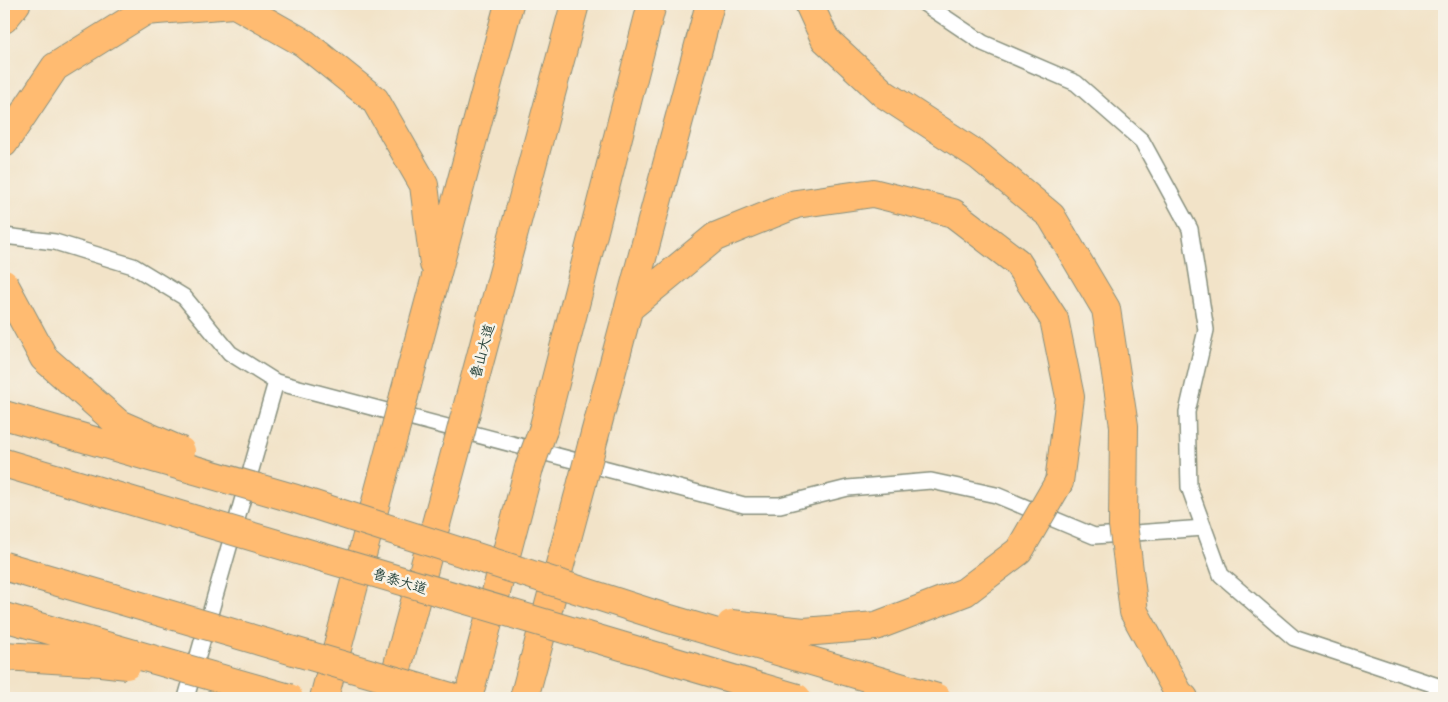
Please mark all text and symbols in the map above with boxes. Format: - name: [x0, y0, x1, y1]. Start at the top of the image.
- street label: 鲁山大道: [466, 322, 498, 380]
- street label: 鲁泰大道: [371, 564, 429, 598]

